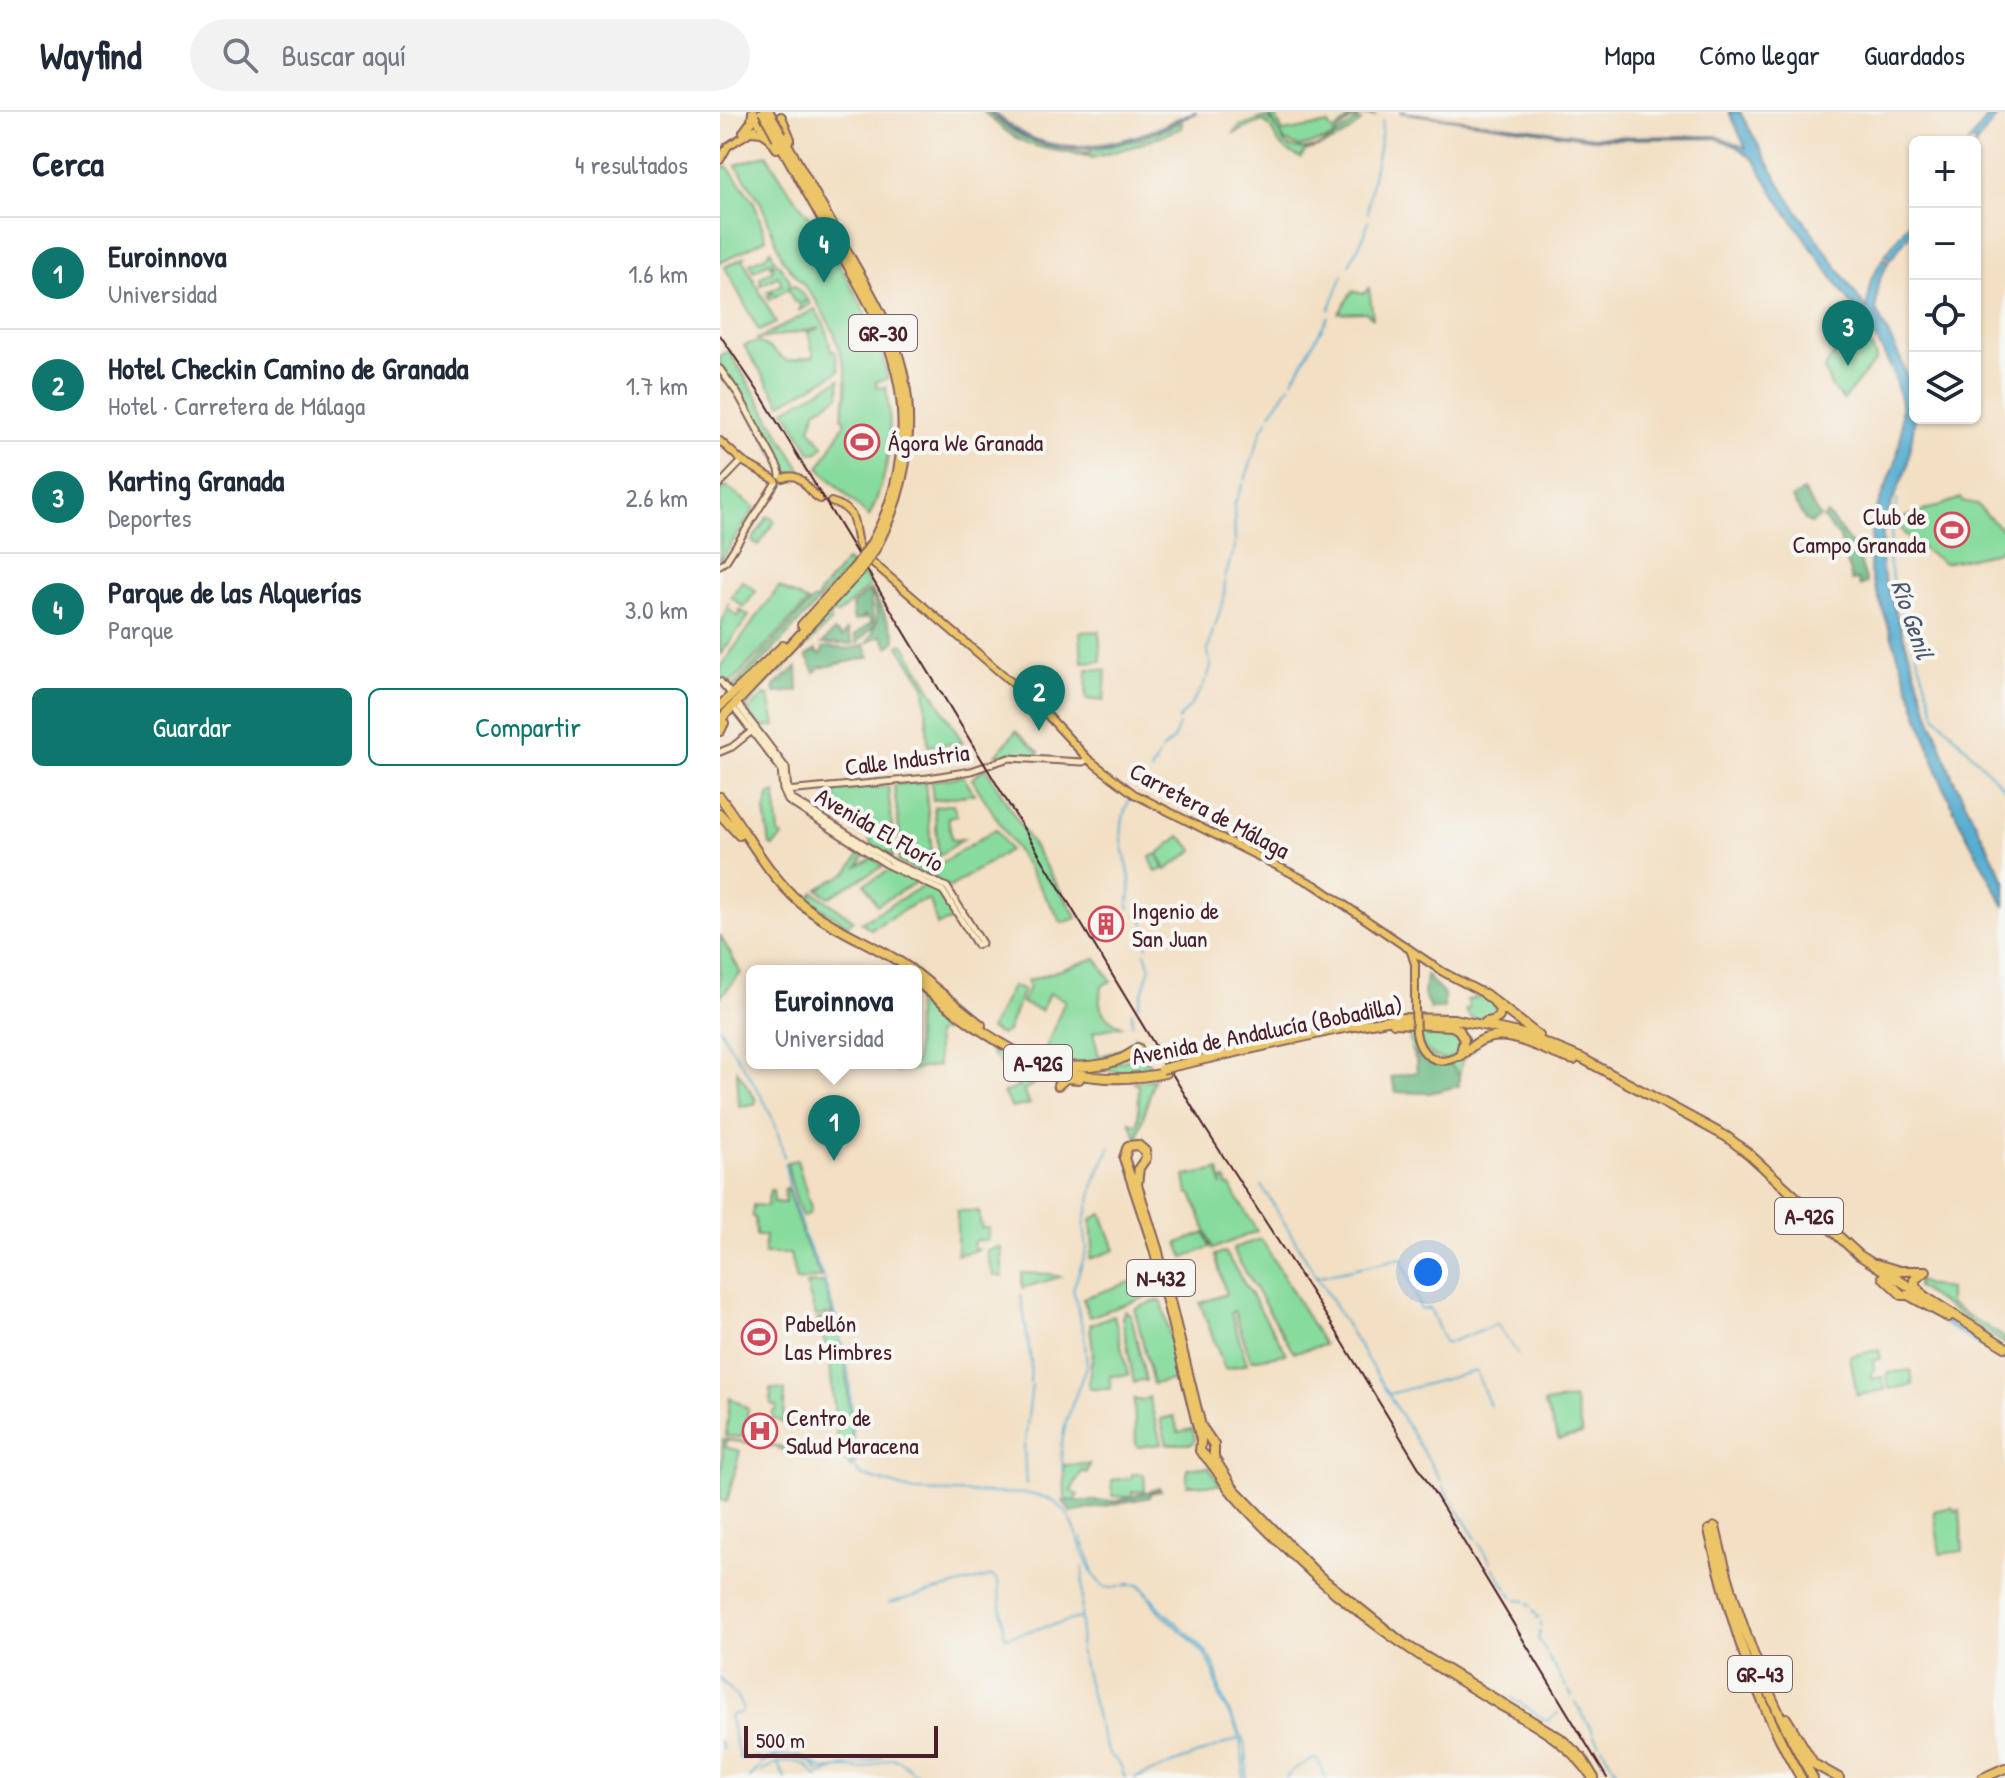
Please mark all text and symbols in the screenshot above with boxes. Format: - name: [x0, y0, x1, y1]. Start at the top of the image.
- search box: [190, 19, 750, 91]
- text: Wayfind: [40, 29, 142, 81]
- icon: search: [218, 33, 262, 77]
- text: Buscar aquí: [282, 35, 407, 75]
- text: Mapa: [1604, 36, 1655, 74]
- text: Cómo llegar: [1699, 36, 1820, 74]
- text: Guardados: [1864, 36, 1965, 74]
- map controls: [1909, 136, 1981, 424]
- button: +: [1909, 136, 1981, 208]
- text: Cerca: [32, 141, 104, 187]
- text: 4 resultados: [575, 147, 688, 182]
- button: −: [1909, 208, 1981, 280]
- pin: 4: [798, 217, 850, 283]
- text: Euroinnova: [108, 236, 227, 276]
- text: 1: [53, 256, 63, 291]
- text: 1.6 km: [628, 256, 688, 291]
- text: Universidad: [108, 276, 217, 311]
- button: locate: [1909, 280, 1981, 352]
- pin: 3: [1822, 300, 1874, 366]
- road number: GR-30: [849, 315, 917, 351]
- text: Hotel Checkin Camino de Granada: [108, 348, 468, 388]
- button: layers: [1909, 352, 1981, 424]
- text: 2: [52, 368, 64, 403]
- text: 1.7 km: [626, 368, 688, 403]
- text: Hotel · Carretera de Málaga: [108, 388, 365, 423]
- sports icon: Ágora We Granada: [843, 423, 881, 461]
- place label: Ágora We Granada: [888, 426, 1043, 458]
- text: Karting Granada: [108, 460, 284, 500]
- text: 3: [52, 480, 64, 515]
- text: 2.6 km: [625, 480, 688, 515]
- text: Deportes: [108, 500, 192, 535]
- place label: Club de Campo Granada: [1792, 500, 1926, 560]
- sports icon: Club de Campo Granada: [1933, 511, 1971, 549]
- text: Parque de las Alquerías: [108, 572, 361, 612]
- water label: Río Genil: [1883, 575, 1943, 664]
- text: 4: [53, 592, 63, 627]
- text: 3.0 km: [625, 592, 688, 627]
- text: Parque: [108, 612, 174, 647]
- pin: 2: [1013, 665, 1065, 731]
- button: Guardar: [32, 688, 352, 766]
- button: Compartir: [368, 688, 688, 766]
- street label: Calle Industria: [843, 736, 971, 782]
- street label: Carretera de Málaga: [1125, 754, 1295, 866]
- street label: Avenida El Florío: [810, 779, 950, 879]
- place label: Ingenio de San Juan: [1132, 894, 1219, 954]
- building icon: Ingenio de San Juan: [1087, 905, 1125, 943]
- popup: [746, 965, 922, 1069]
- text: Euroinnova: [775, 980, 893, 1020]
- street label: Avenida de Andalucía (Bobadilla): [1129, 988, 1405, 1072]
- text: Universidad: [775, 1020, 884, 1055]
- road number: A-92G: [1004, 1045, 1072, 1081]
- pin: 1: [808, 1095, 860, 1161]
- road number: A-92G: [1775, 1198, 1843, 1234]
- your location: [1408, 1252, 1448, 1292]
- road number: N-432: [1127, 1260, 1195, 1296]
- place label: Pabellón Las Mimbres: [785, 1307, 892, 1367]
- sports icon: Pabellón Las Mimbres: [740, 1318, 778, 1356]
- place label: Centro de Salud Maracena: [786, 1401, 919, 1461]
- hospital icon: Centro de Salud Maracena: [741, 1412, 779, 1450]
- road number: GR-43: [1728, 1656, 1792, 1692]
- scale bar: [744, 1722, 938, 1758]
- text: 500 m: [756, 1725, 805, 1755]

